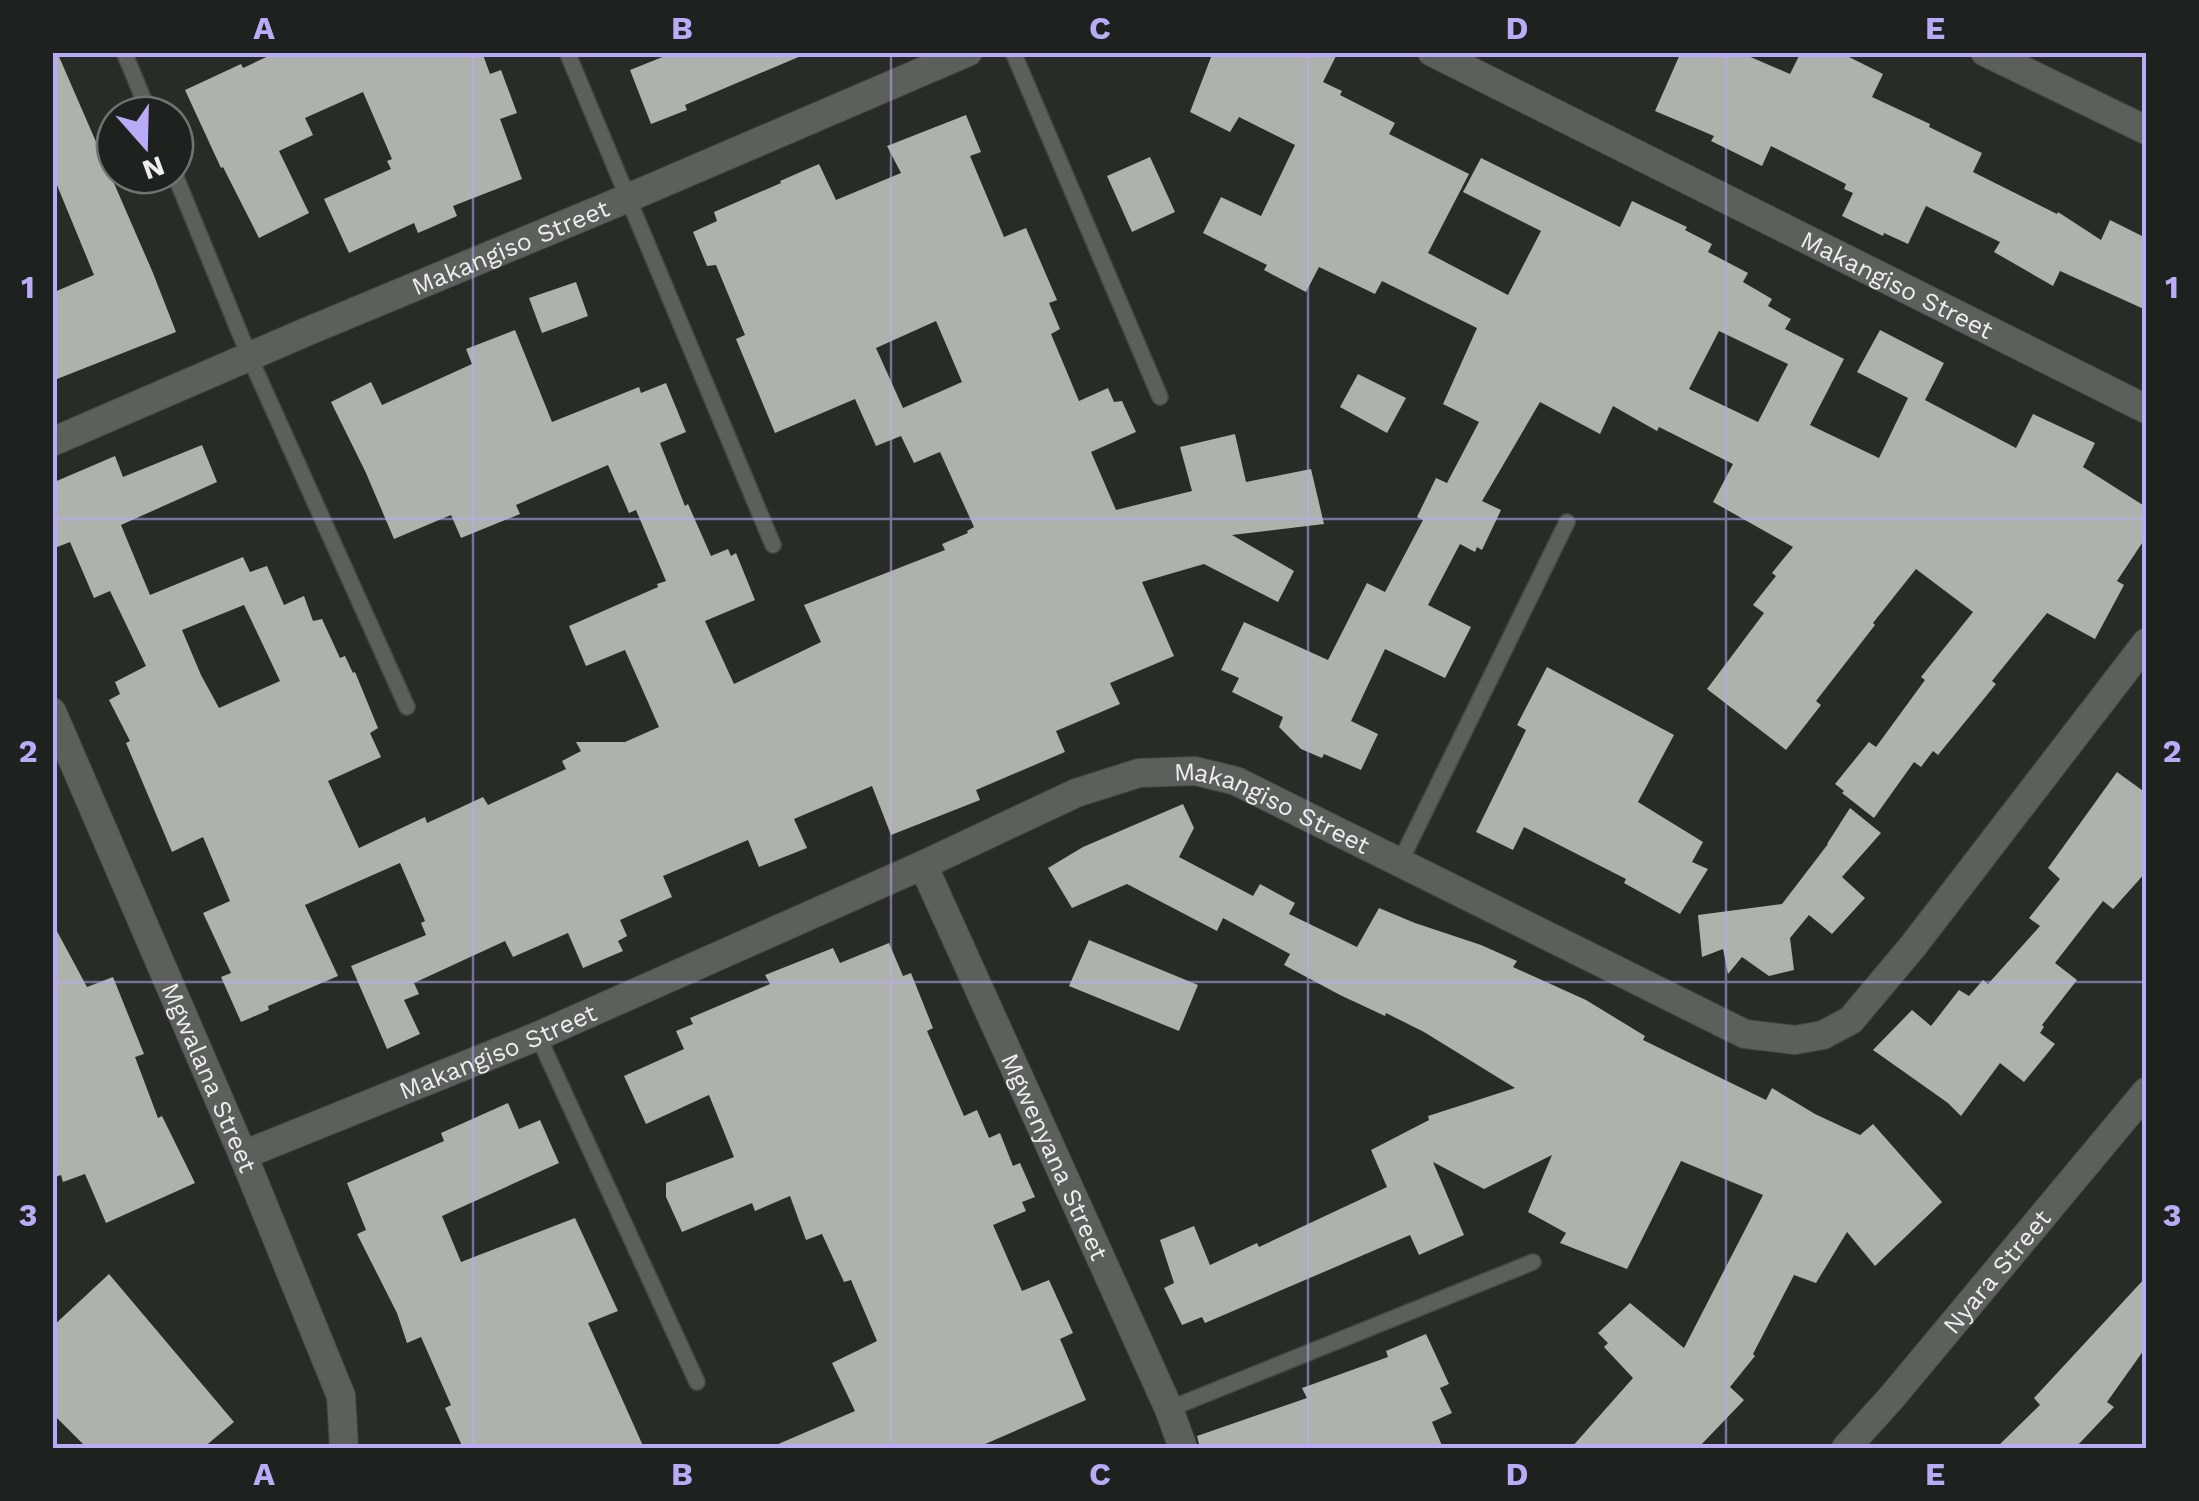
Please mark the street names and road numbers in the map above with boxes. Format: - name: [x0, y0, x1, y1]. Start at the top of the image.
- street label: Makangiso Street: [407, 193, 614, 301]
- street label: Makangiso Street: [1796, 224, 1998, 345]
- street label: Makangiso Street: [1173, 757, 1375, 860]
- street label: Mgwalana Street: [156, 978, 263, 1177]
- street label: Makangiso Street: [395, 997, 601, 1105]
- street label: Mgwenyana Street: [996, 1049, 1114, 1265]
- street label: Nyara Street: [1937, 1203, 2057, 1339]

